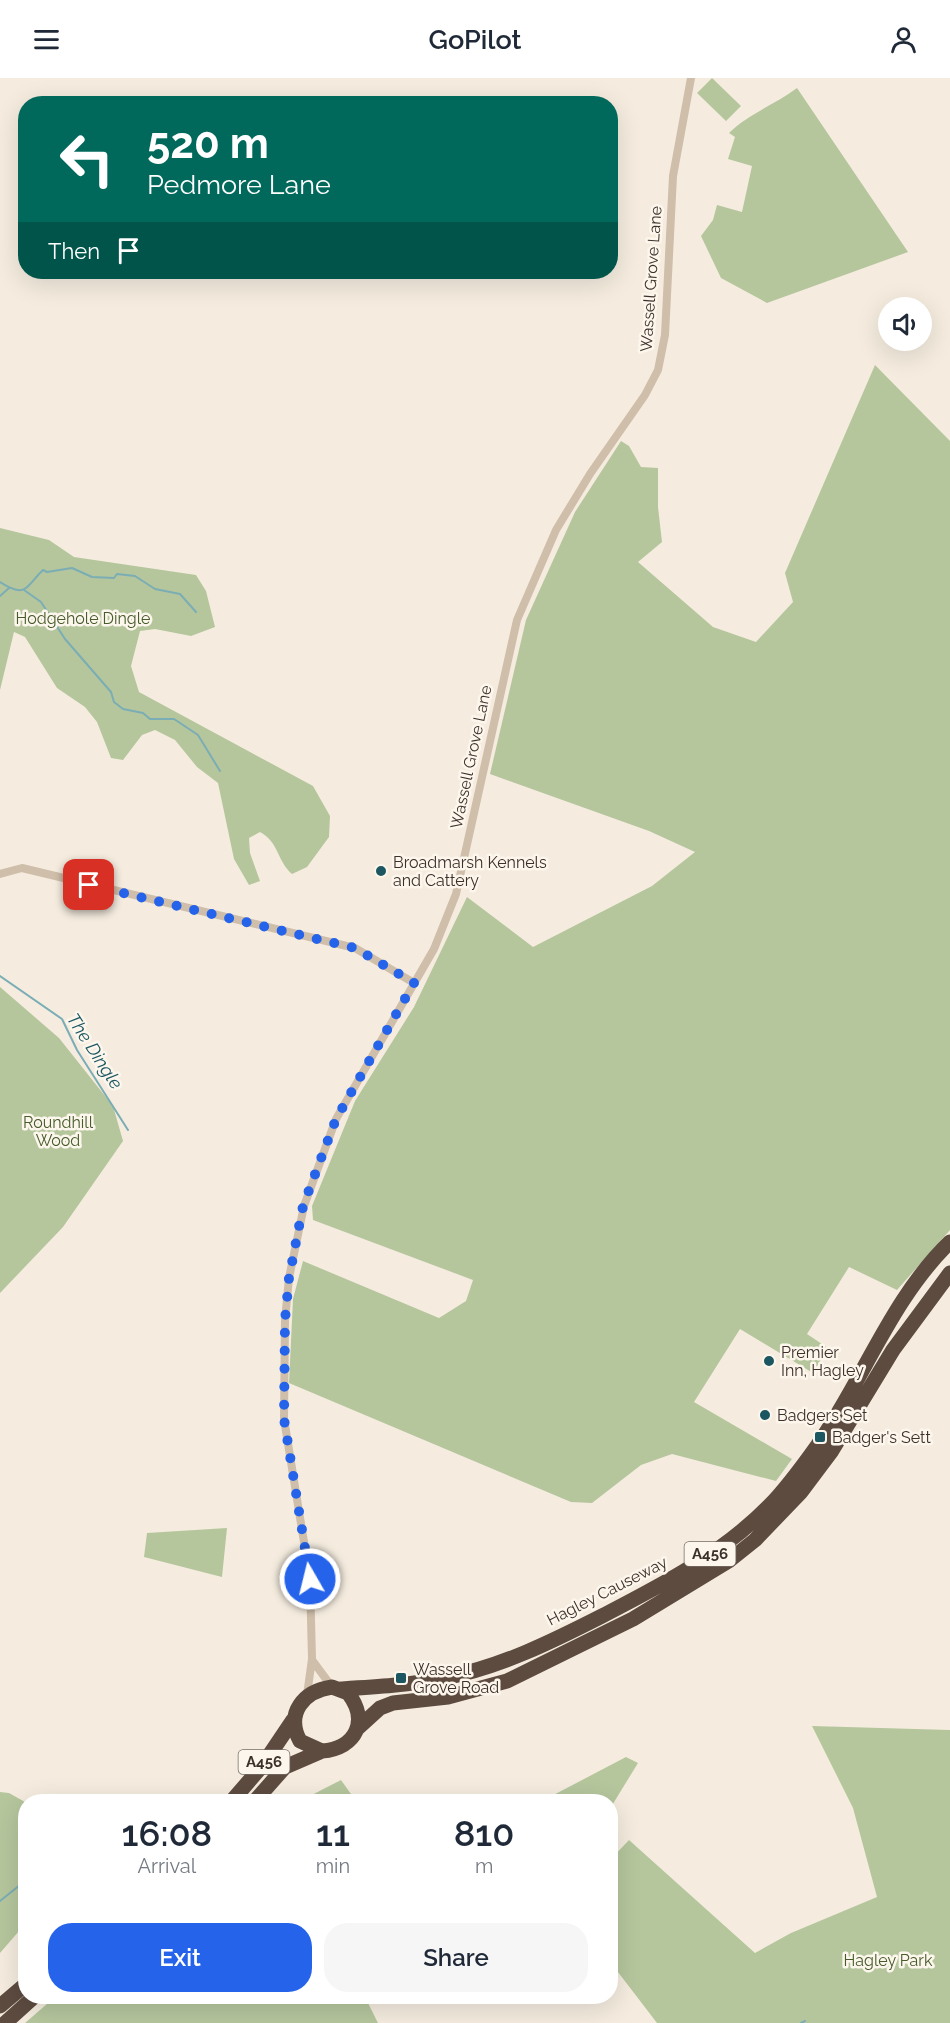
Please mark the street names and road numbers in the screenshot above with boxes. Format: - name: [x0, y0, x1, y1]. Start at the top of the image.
- street label: Wassell Grove Lane: [636, 205, 666, 353]
- street label: Wassell Grove Lane: [447, 683, 495, 831]
- road number: A456: [684, 1542, 736, 1566]
- street label: Hagley Causeway: [544, 1552, 670, 1629]
- road number: A456: [238, 1750, 290, 1774]

